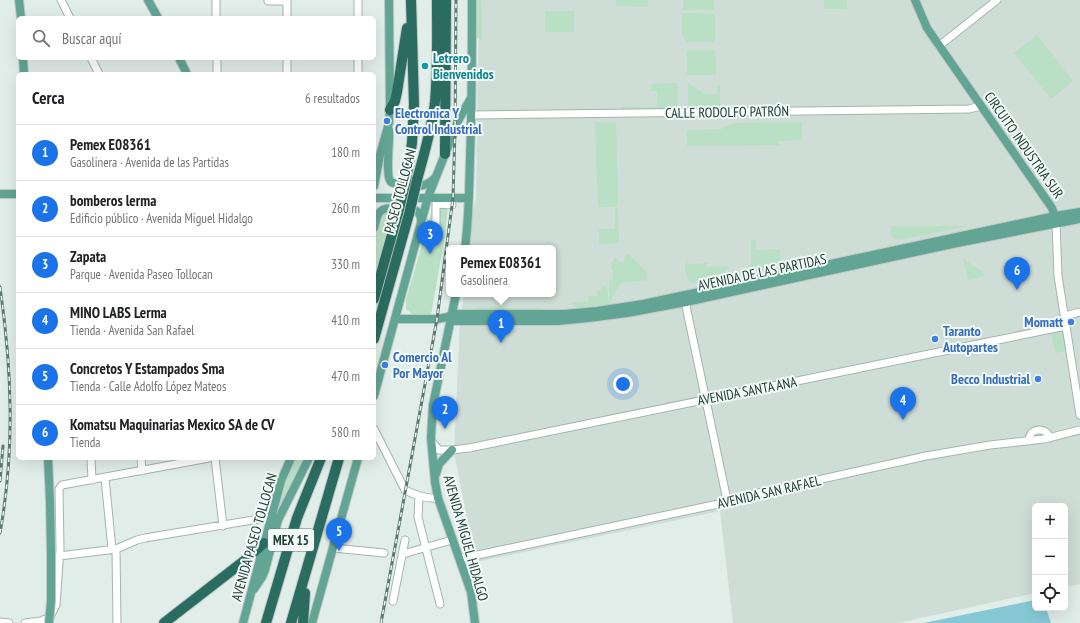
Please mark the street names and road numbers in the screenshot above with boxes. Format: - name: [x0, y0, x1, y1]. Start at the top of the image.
- street label: CIRCUITO INDUSTRIA SUR: [980, 88, 1068, 202]
- street label: CALLE RODOLFO PATRÓN: [665, 102, 789, 122]
- street label: PASEO TOLLOCAN: [380, 147, 420, 235]
- street label: AVENIDA DE LAS PARTIDAS: [696, 250, 828, 294]
- street label: AVENIDA SANTA ANA: [696, 372, 799, 409]
- street label: AVENIDA PASEO TOLLOCAN: [227, 471, 281, 603]
- street label: AVENIDA SAN RAFAEL: [715, 471, 823, 513]
- street label: AVENIDA MIGUEL HIDALGO: [439, 473, 493, 603]
- road number: MEX 15: [268, 529, 314, 551]

